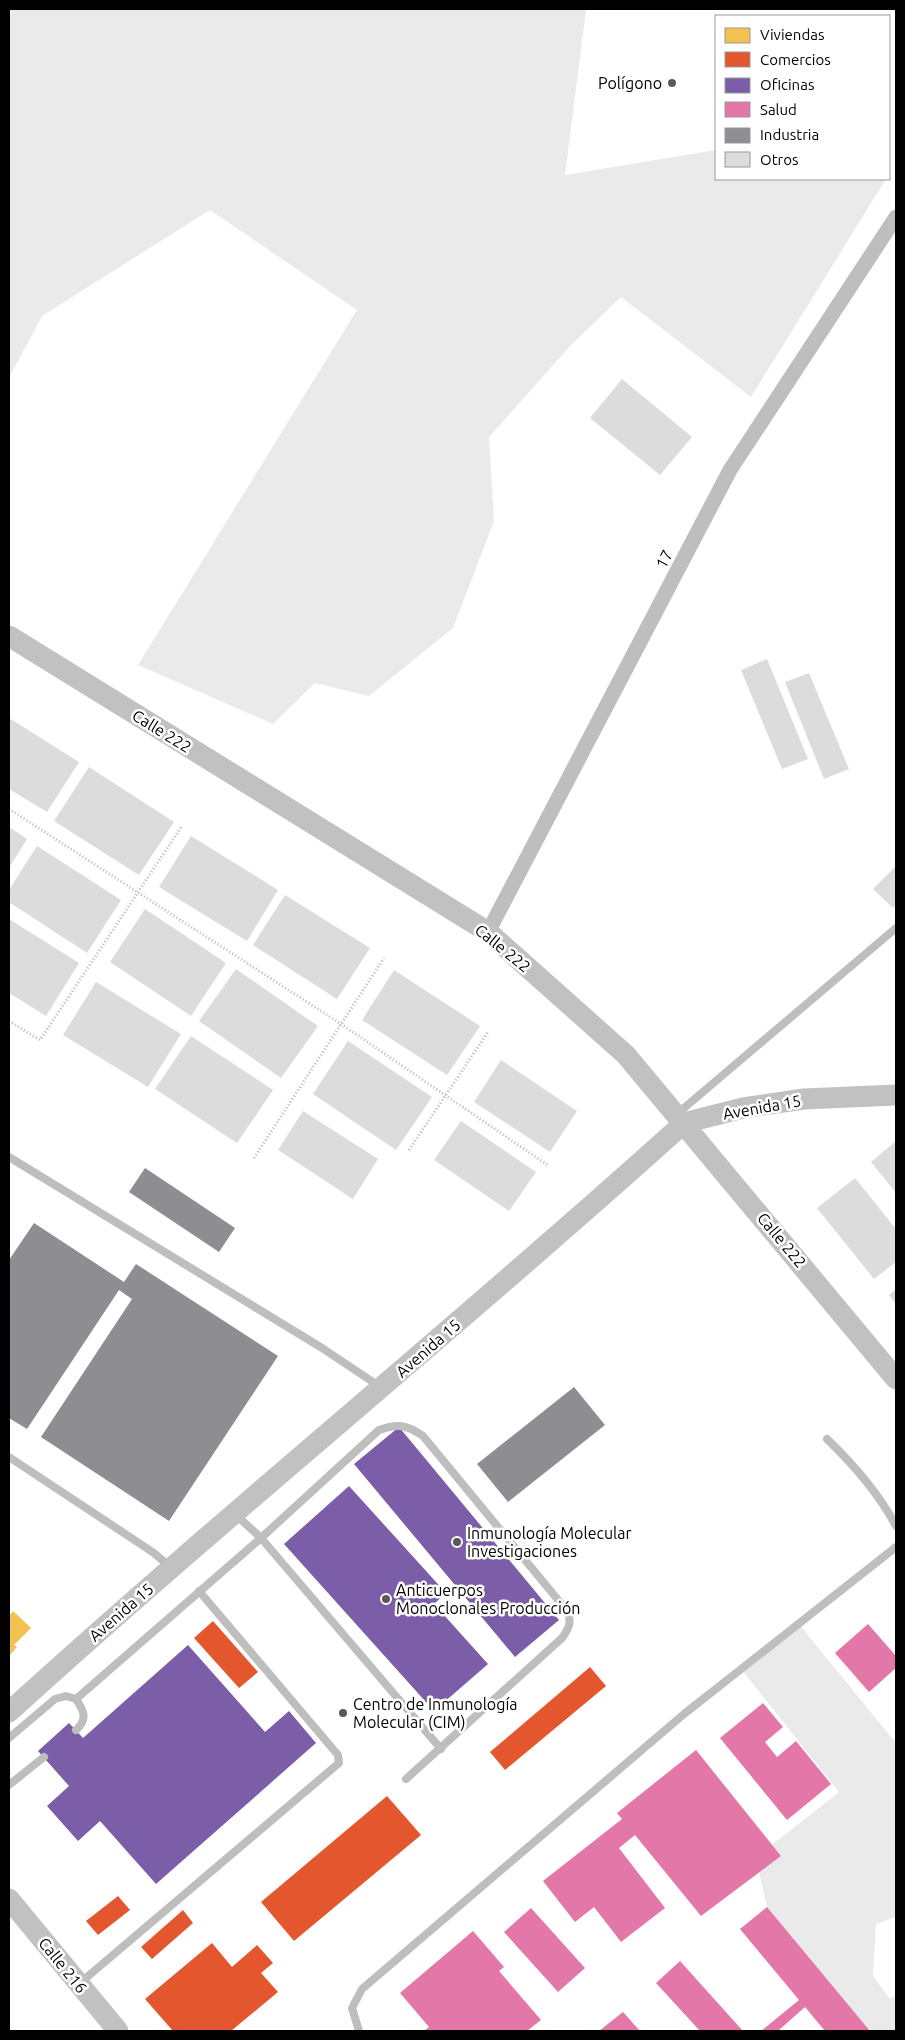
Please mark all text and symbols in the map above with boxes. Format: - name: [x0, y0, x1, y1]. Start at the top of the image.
- legend: [715, 15, 890, 180]
- text: Viviendas: [760, 26, 824, 43]
- text: Comercios: [760, 51, 831, 68]
- place label: Polígono: [598, 74, 662, 92]
- text: Oficinas: [760, 76, 814, 93]
- marker: Polígono: [666, 77, 678, 89]
- text: Salud: [760, 101, 797, 118]
- text: Industria: [760, 126, 819, 143]
- text: Otros: [760, 151, 799, 168]
- street label: 17: [652, 547, 676, 571]
- street label: Calle 222: [129, 706, 195, 756]
- street label: Calle 222: [472, 920, 534, 976]
- street label: Avenida 15: [721, 1091, 803, 1123]
- street label: Calle 222: [754, 1209, 810, 1271]
- street label: Avenida 15: [392, 1315, 464, 1381]
- place label: Inmunología Molecular Investigaciones: [467, 1524, 632, 1560]
- marker: Inmunología Molecular Investigaciones: [451, 1536, 463, 1548]
- street label: Avenida 15: [85, 1579, 157, 1645]
- place label: Anticuerpos Monoclonales Producción: [396, 1581, 580, 1617]
- marker: Anticuerpos Monoclonales Producción: [380, 1593, 392, 1605]
- place label: Centro de Inmunología Molecular (CIM): [353, 1695, 518, 1732]
- marker: Centro de Inmunología Molecular (CIM): [337, 1707, 349, 1719]
- street label: Calle 216: [35, 1934, 91, 1996]

